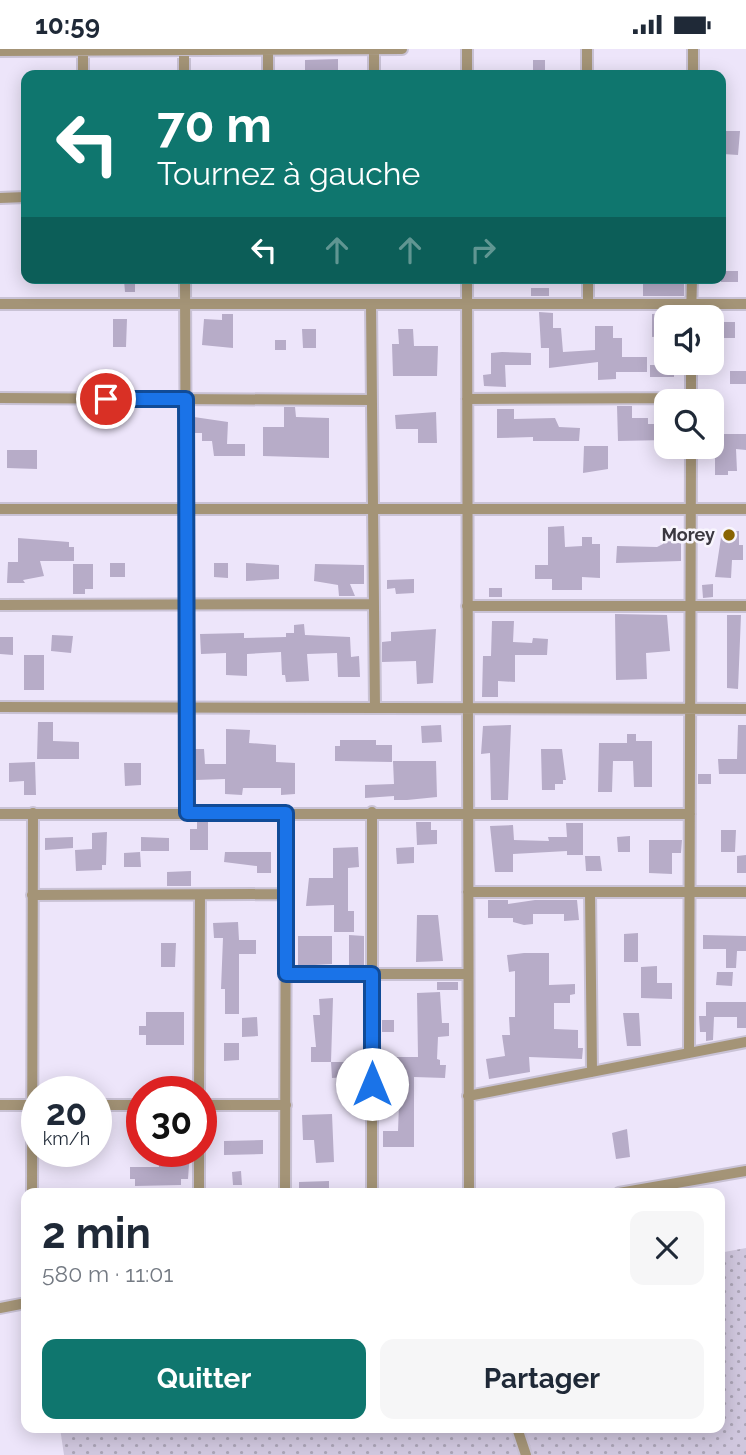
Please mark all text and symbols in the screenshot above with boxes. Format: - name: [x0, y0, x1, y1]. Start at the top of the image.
- text: 10:59: [35, 10, 100, 40]
- text: 70 m: [157, 96, 272, 153]
- icon: left: [42, 98, 133, 189]
- text: Tournez à gauche: [157, 155, 420, 192]
- icon: left: [245, 231, 283, 269]
- icon: ahead: [318, 231, 356, 269]
- icon: ahead: [391, 231, 429, 269]
- icon: right: [464, 231, 502, 269]
- map controls: [654, 305, 724, 459]
- button: sound: [654, 305, 724, 375]
- pin: [76, 369, 136, 429]
- icon: arrive: [87, 380, 125, 418]
- button: search: [654, 389, 724, 459]
- place label: Morey: [661, 524, 715, 545]
- marker: Morey: [721, 527, 737, 543]
- position arrow: [335, 1047, 409, 1121]
- speed limit sign: 30: [126, 1076, 217, 1167]
- text: 20: [46, 1092, 87, 1133]
- text: km/h: [43, 1128, 90, 1149]
- text: 2 min: [42, 1209, 151, 1258]
- button: close: [630, 1211, 704, 1285]
- text: 580 m · 11:01: [42, 1260, 173, 1287]
- button: Quitter: [42, 1339, 366, 1419]
- button: Partager: [380, 1339, 704, 1419]

